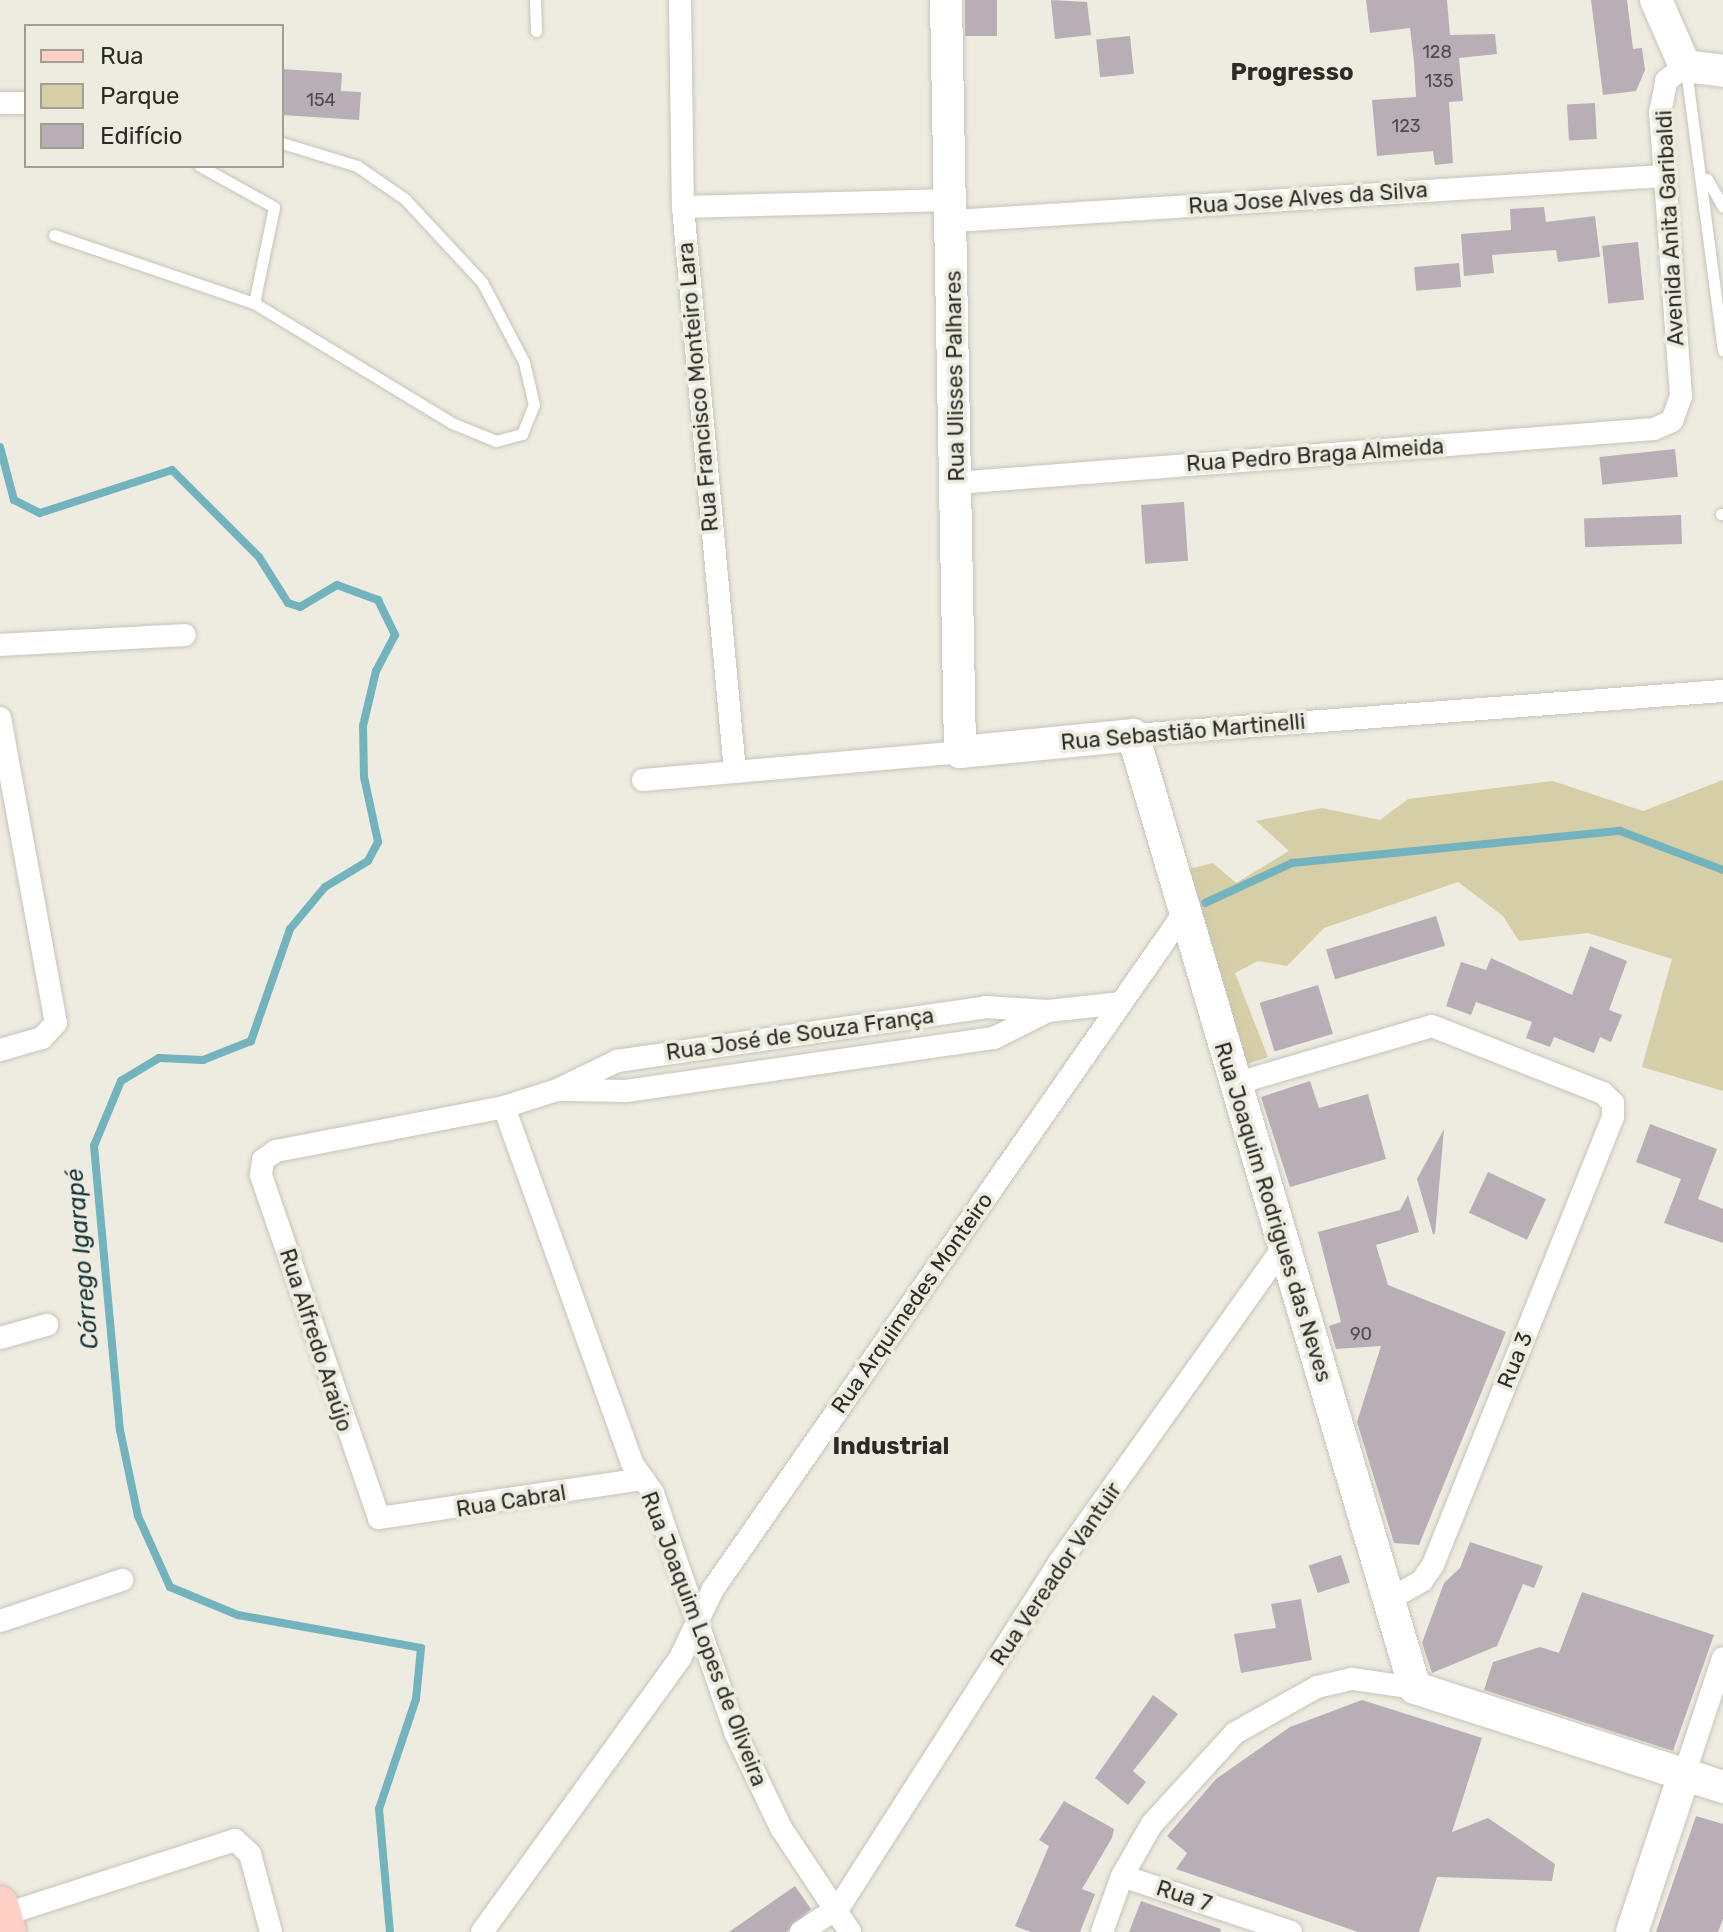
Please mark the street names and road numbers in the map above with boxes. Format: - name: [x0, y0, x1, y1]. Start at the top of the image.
- street label: Avenida Anita Garibaldi: [1651, 109, 1689, 347]
- street label: Rua Jose Alves da Silva: [1187, 176, 1429, 220]
- street label: Rua Francisco Monteiro Lara: [672, 241, 724, 533]
- street label: Rua Ulisses Palhares: [940, 270, 970, 482]
- street label: Rua Pedro Braga Almeida: [1185, 433, 1445, 477]
- street label: Rua Sebastião Martinelli: [1060, 708, 1306, 756]
- street label: Rua José de Souza França: [664, 1002, 936, 1066]
- street label: Rua Joaquim Rodrigues das Neves: [1209, 1039, 1337, 1385]
- street label: Rua Arquimedes Monteiro: [825, 1187, 999, 1419]
- street label: Rua Alfredo Araújo: [274, 1245, 358, 1435]
- street label: Rua 3: [1492, 1328, 1538, 1392]
- street label: Rua Vereador Vantuir: [984, 1477, 1128, 1671]
- street label: Rua Cabral: [454, 1479, 568, 1523]
- street label: Rua Joaquim Lopes de Oliveira: [636, 1488, 772, 1790]
- street label: Rua 7: [1153, 1875, 1215, 1917]

